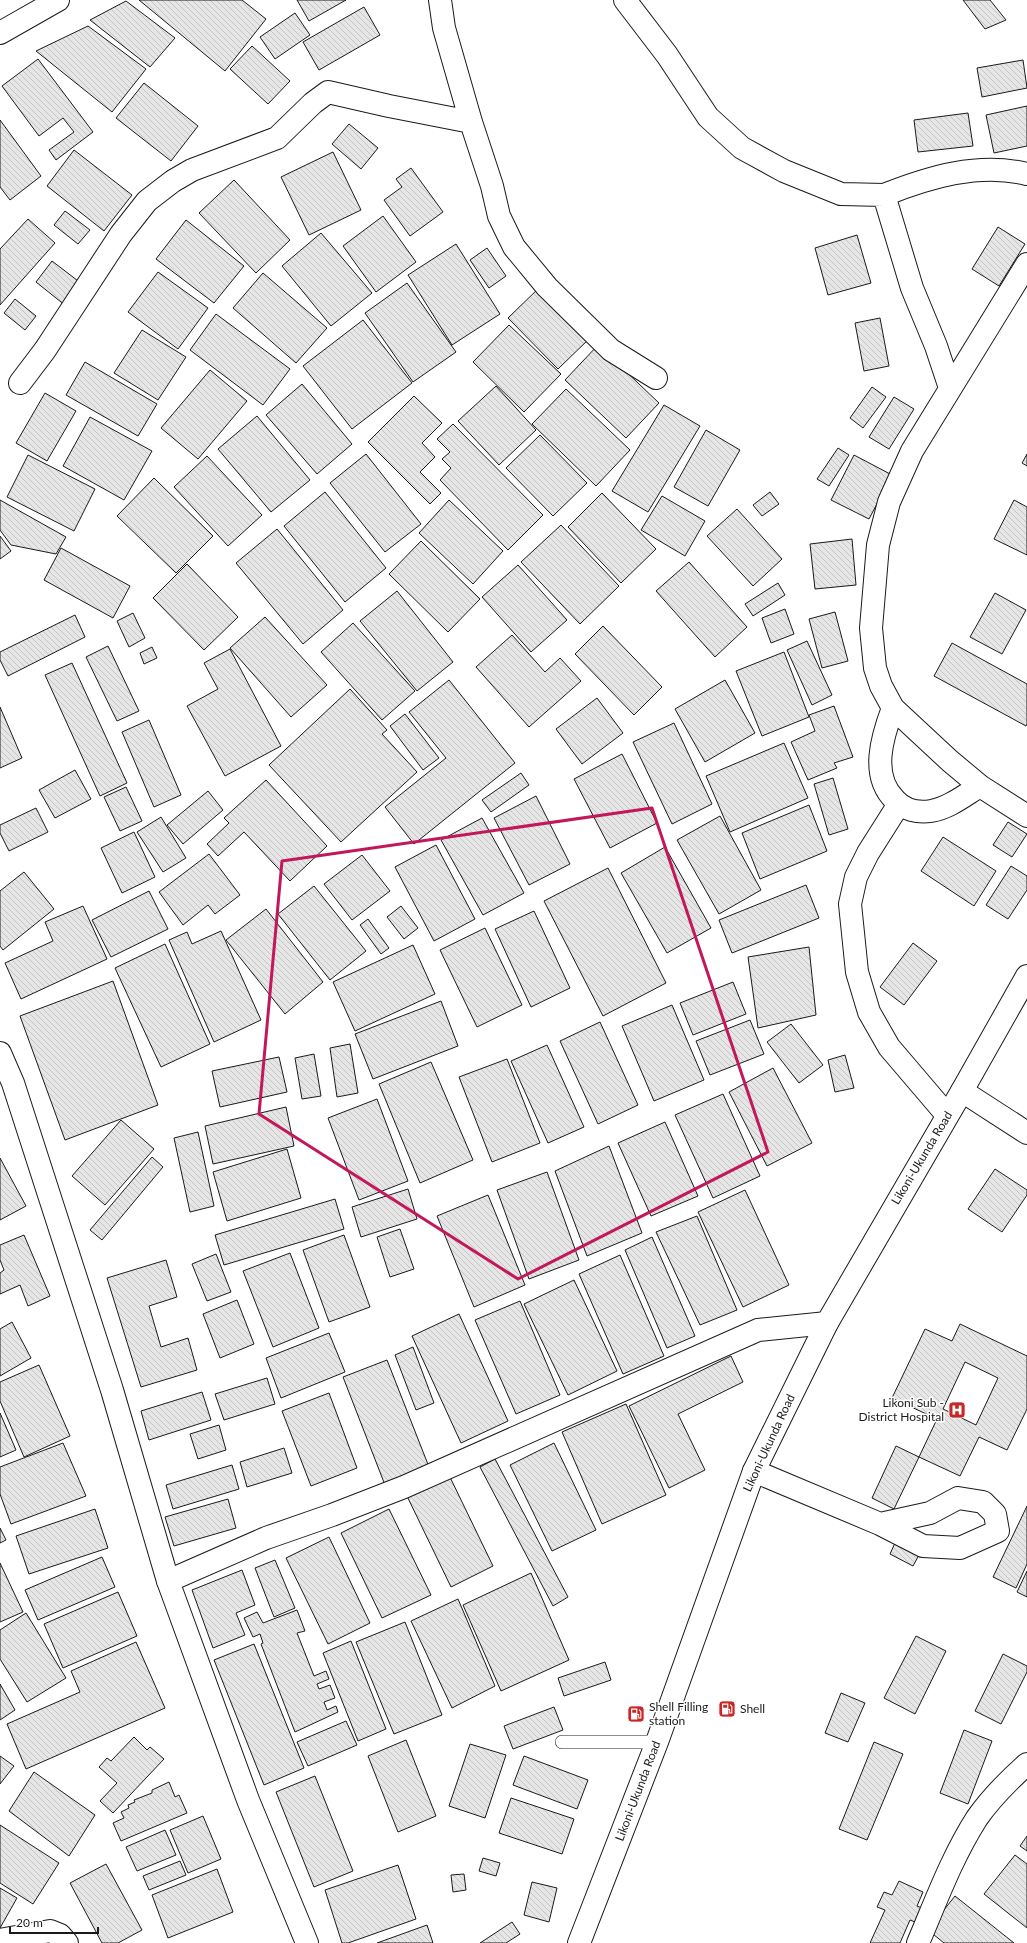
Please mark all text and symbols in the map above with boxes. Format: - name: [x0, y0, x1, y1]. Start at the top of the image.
- street label: Likoni-Ukunda Road: [888, 1108, 955, 1207]
- street label: Likoni-Ukunda Road: [739, 1391, 798, 1494]
- place label: Likoni Sub - District Hospital: [859, 1395, 944, 1424]
- hospital icon: Likoni Sub - District Hospital: [947, 1400, 967, 1420]
- place label: Shell Filling station: [649, 1699, 708, 1728]
- fuel station icon: Shell: [717, 1699, 737, 1719]
- place label: Shell: [740, 1701, 765, 1716]
- fuel station icon: Shell Filling station: [626, 1704, 646, 1724]
- street label: Likoni-Ukunda Road: [612, 1739, 664, 1843]
- scale bar: [10, 1909, 98, 1935]
- text: 20 m: [16, 1915, 43, 1930]

